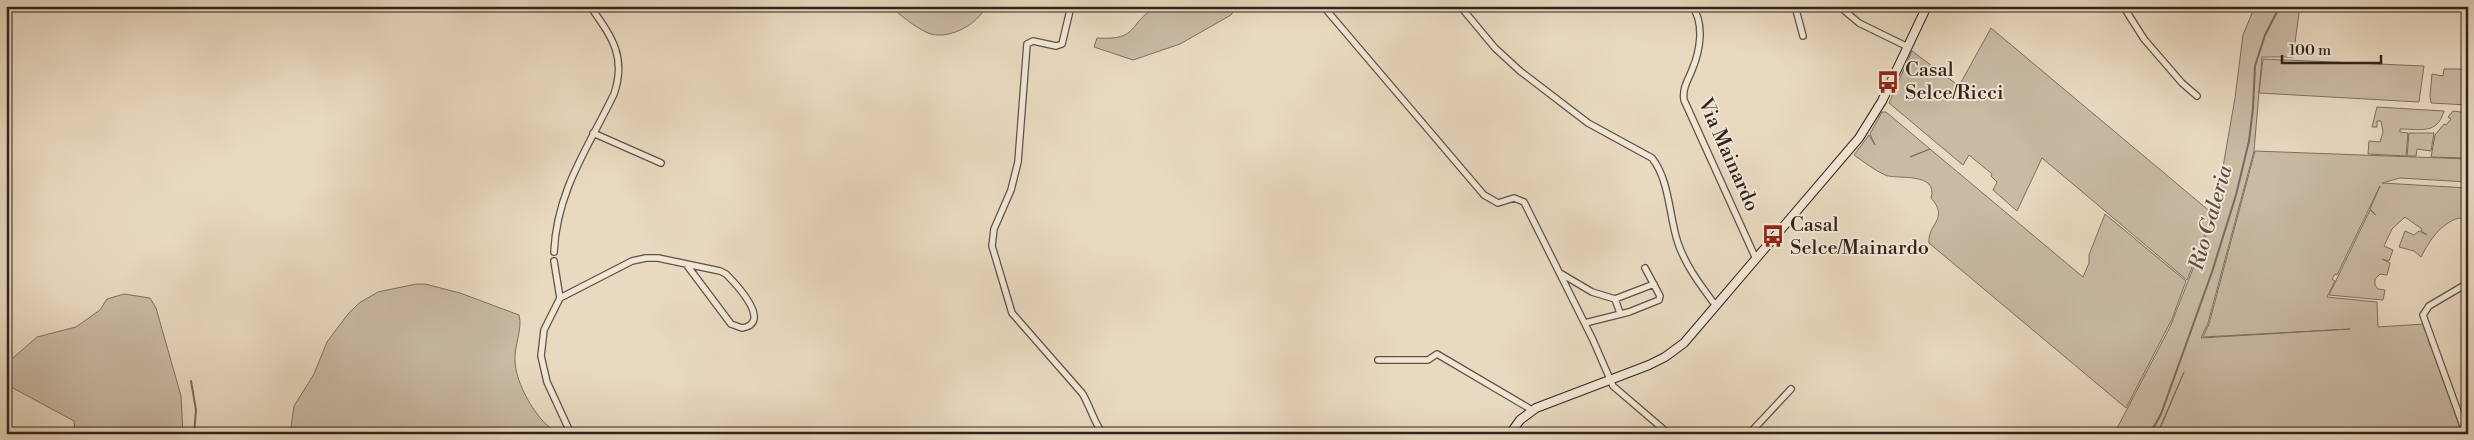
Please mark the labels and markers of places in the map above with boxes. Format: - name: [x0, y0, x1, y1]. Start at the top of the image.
- place label: Casal Selce/Ricci: [1905, 58, 2004, 106]
- bus stop icon: Casal Selce/Ricci: [1875, 69, 1901, 95]
- place label: Casal Selce/Mainardo: [1790, 213, 1929, 261]
- bus stop icon: Casal Selce/Mainardo: [1760, 223, 1786, 249]

